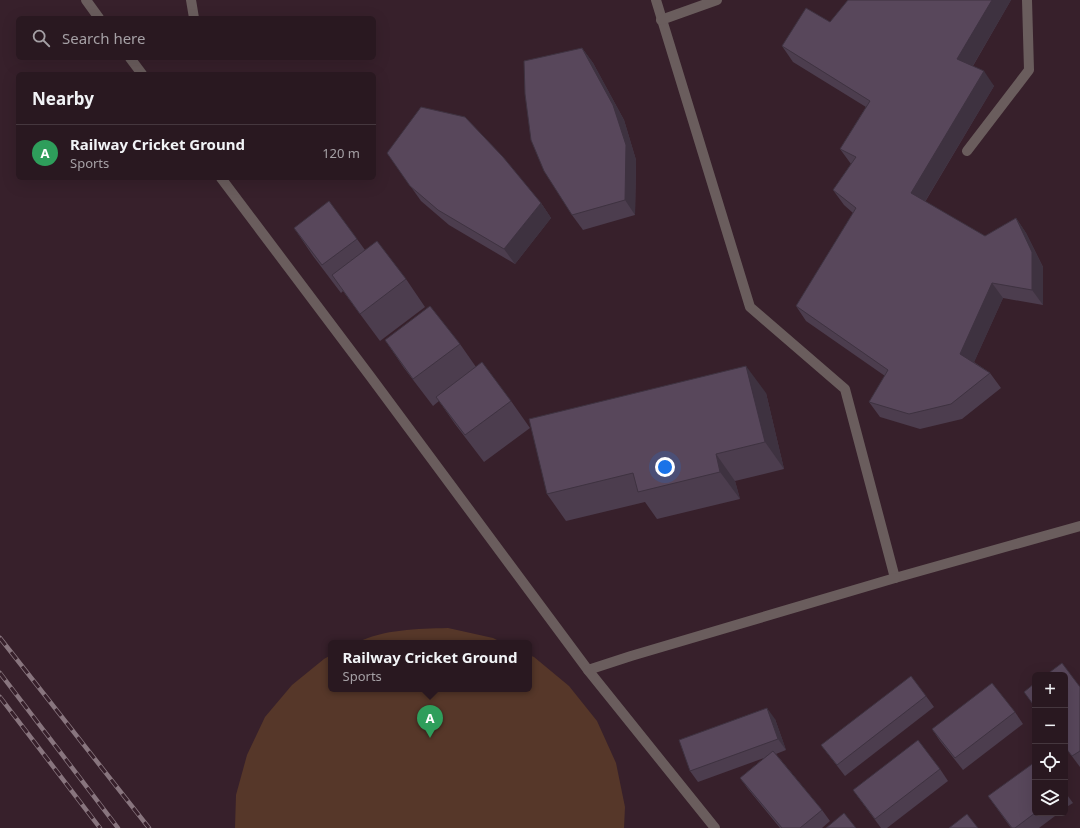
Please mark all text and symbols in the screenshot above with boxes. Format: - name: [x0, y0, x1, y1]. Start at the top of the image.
- search box: [16, 16, 376, 60]
- icon: search: [30, 27, 52, 49]
- text: Search here: [62, 28, 145, 48]
- text: Nearby: [32, 87, 94, 110]
- text: Railway Cricket Ground: [70, 134, 245, 154]
- text: A: [41, 144, 50, 162]
- text: 120 m: [322, 144, 360, 162]
- text: Sports: [70, 154, 109, 172]
- your location: [655, 457, 675, 477]
- popup: [328, 640, 532, 692]
- text: Railway Cricket Ground: [343, 647, 517, 667]
- text: Sports: [343, 667, 382, 685]
- map controls: [1032, 672, 1068, 816]
- button: +: [1032, 672, 1068, 708]
- pin: A: [417, 705, 443, 738]
- button: −: [1032, 708, 1068, 744]
- button: locate: [1032, 744, 1068, 780]
- button: layers: [1032, 780, 1068, 816]

